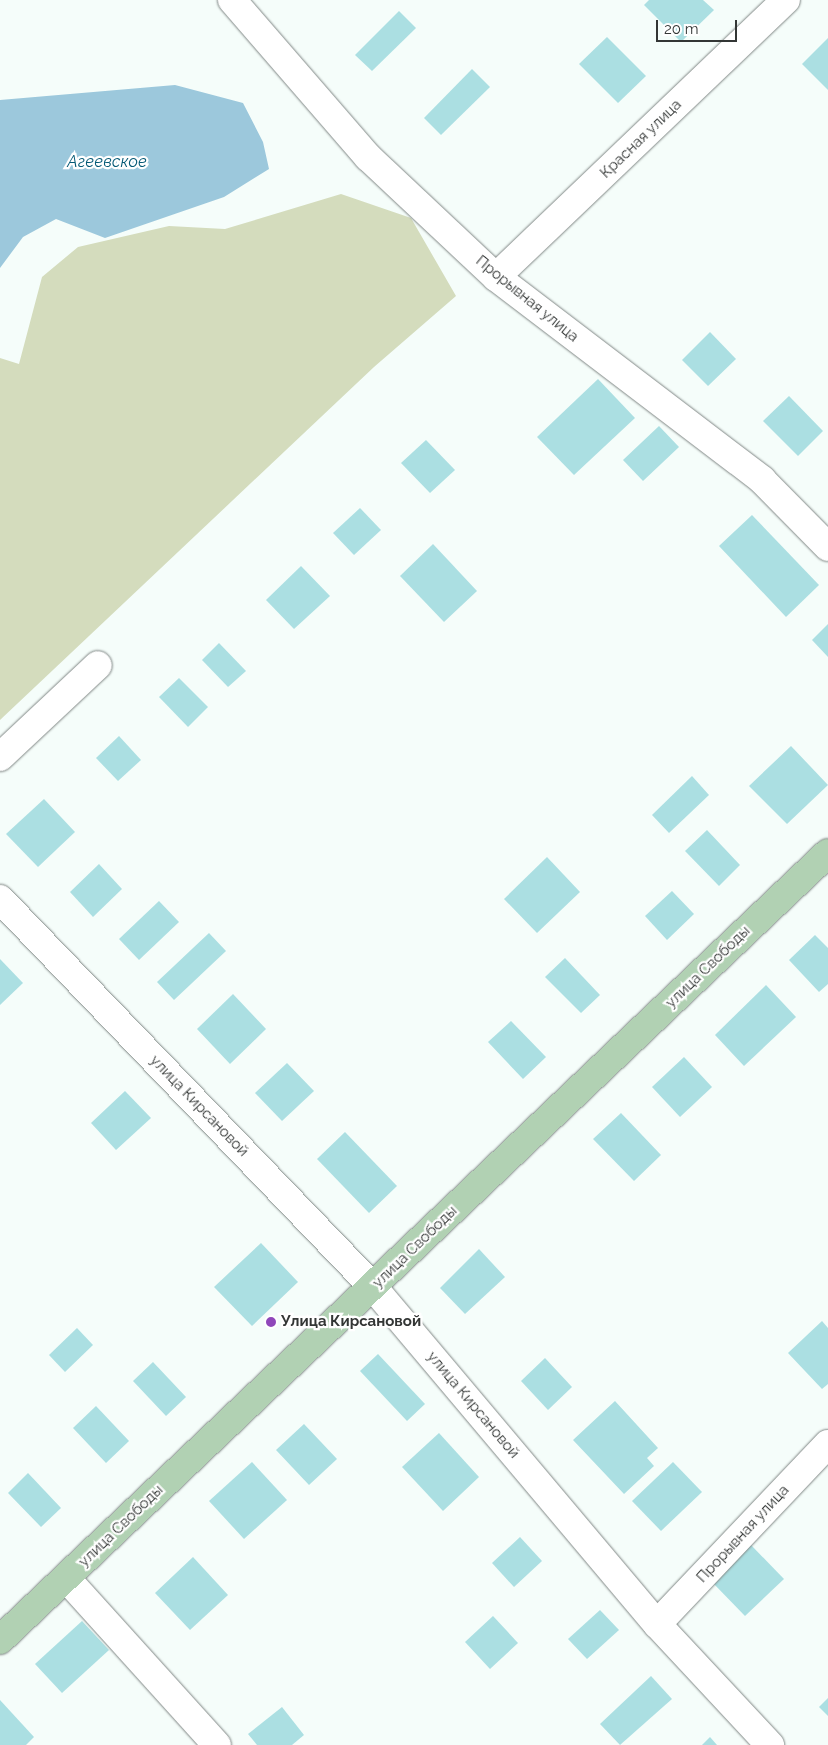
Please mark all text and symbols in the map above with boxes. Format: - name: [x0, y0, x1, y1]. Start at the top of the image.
- scale bar: [658, 10, 739, 42]
- text: 20 m: [664, 20, 699, 38]
- street label: Красная улица: [597, 96, 685, 182]
- water label: Агеевское: [67, 152, 147, 172]
- street label: Прорывная улица: [472, 252, 582, 346]
- street label: улица Свободы: [662, 922, 754, 1012]
- street label: улица Кирсановой: [146, 1052, 252, 1160]
- street label: улица Свободы: [369, 1202, 461, 1292]
- place label: Улица Кирсановой: [281, 1313, 421, 1331]
- marker: Улица Кирсановой: [265, 1316, 277, 1328]
- street label: улица Кирсановой: [423, 1348, 523, 1462]
- street label: улица Свободы: [75, 1481, 167, 1571]
- street label: Прорывная улица: [693, 1481, 793, 1587]

